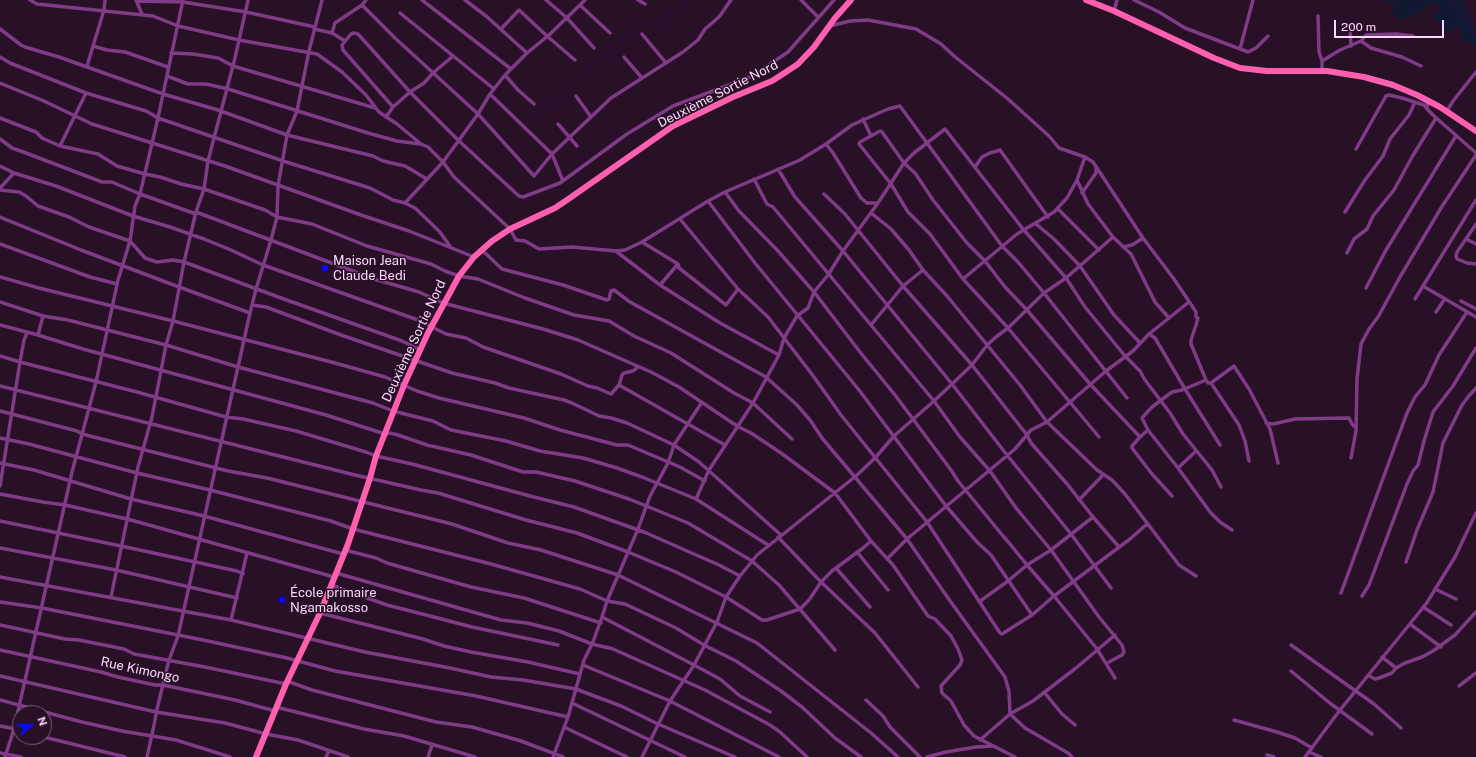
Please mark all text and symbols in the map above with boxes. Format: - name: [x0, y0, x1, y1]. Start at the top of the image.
- scale bar: [1336, 12, 1446, 38]
- text: 200 m: [1341, 20, 1376, 34]
- street label: Deuxième Sortie Nord: [655, 57, 781, 131]
- place label: Maison Jean Claude Bedi: [333, 253, 406, 284]
- marker: Maison Jean Claude Bedi: [320, 263, 330, 273]
- street label: Deuxième Sortie Nord: [379, 277, 449, 405]
- place label: École primaire Ngamakosso: [290, 585, 377, 616]
- marker: École primaire Ngamakosso: [277, 595, 287, 605]
- street label: Rue Kimongo: [99, 654, 181, 686]
- north arrow: [12, 705, 52, 745]
- text: N: [35, 715, 49, 727]

